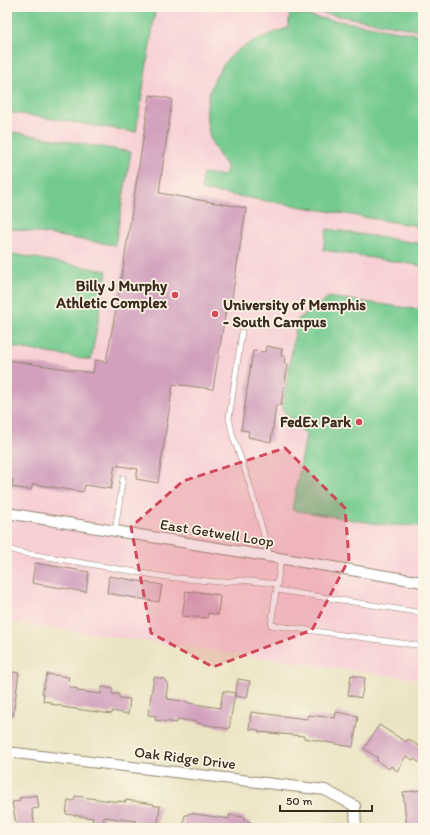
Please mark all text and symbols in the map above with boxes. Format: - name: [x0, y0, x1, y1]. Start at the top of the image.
- place label: Billy J Murphy Athletic Complex: [55, 277, 168, 313]
- marker: Billy J Murphy Athletic Complex: [170, 290, 180, 300]
- place label: University of Memphis - South Campus: [223, 296, 366, 332]
- marker: University of Memphis - South Campus: [210, 309, 220, 319]
- place label: FedEx Park: [280, 413, 351, 431]
- marker: FedEx Park: [354, 417, 364, 427]
- street label: East Getwell Loop: [159, 515, 275, 551]
- street label: Oak Ridge Drive: [133, 743, 237, 773]
- scale bar: [280, 787, 372, 813]
- text: 50 m: [286, 794, 312, 808]

